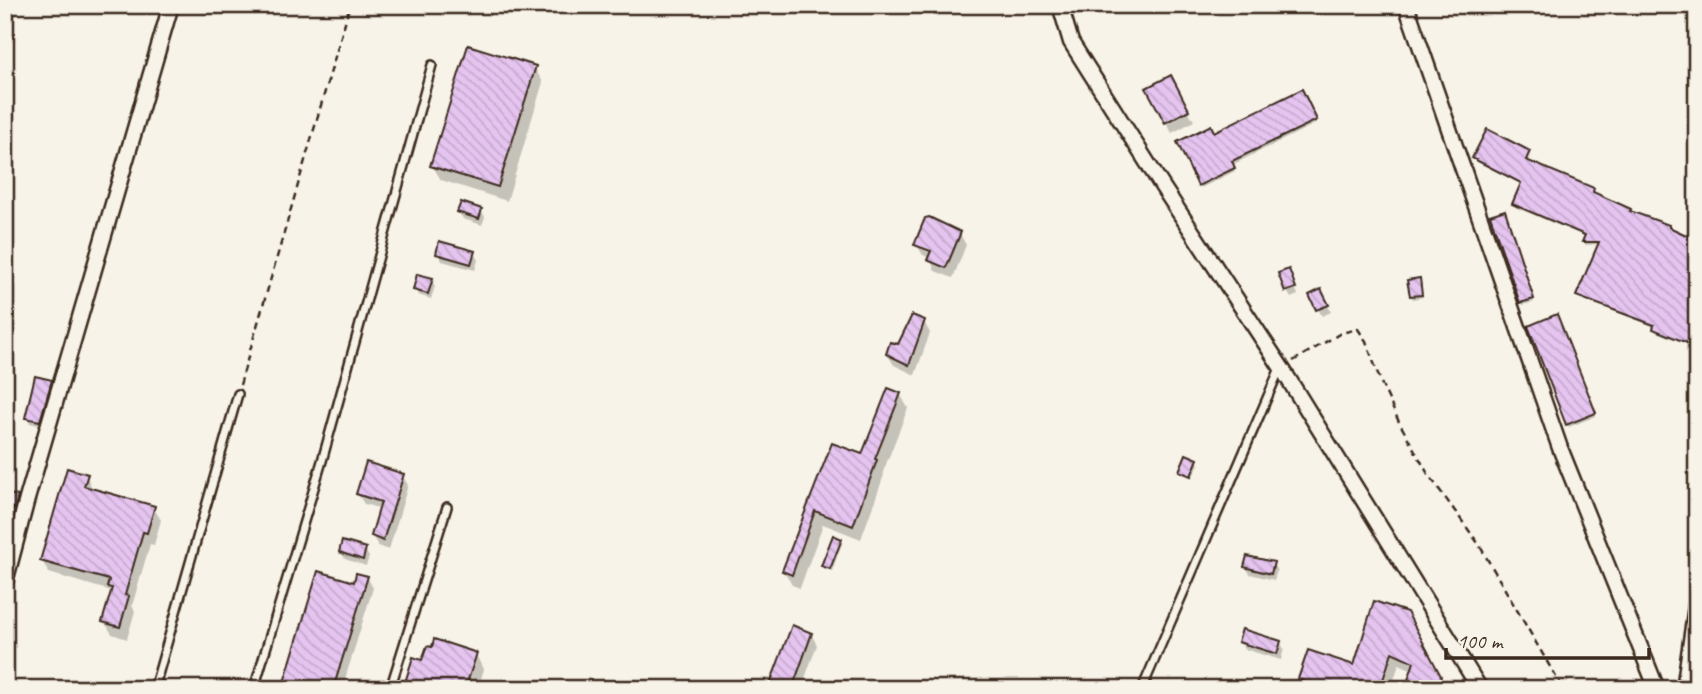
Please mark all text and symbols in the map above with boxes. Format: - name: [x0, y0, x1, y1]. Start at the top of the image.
- scale bar: [1446, 617, 1650, 661]
- text: 100 m: [1457, 628, 1504, 654]

